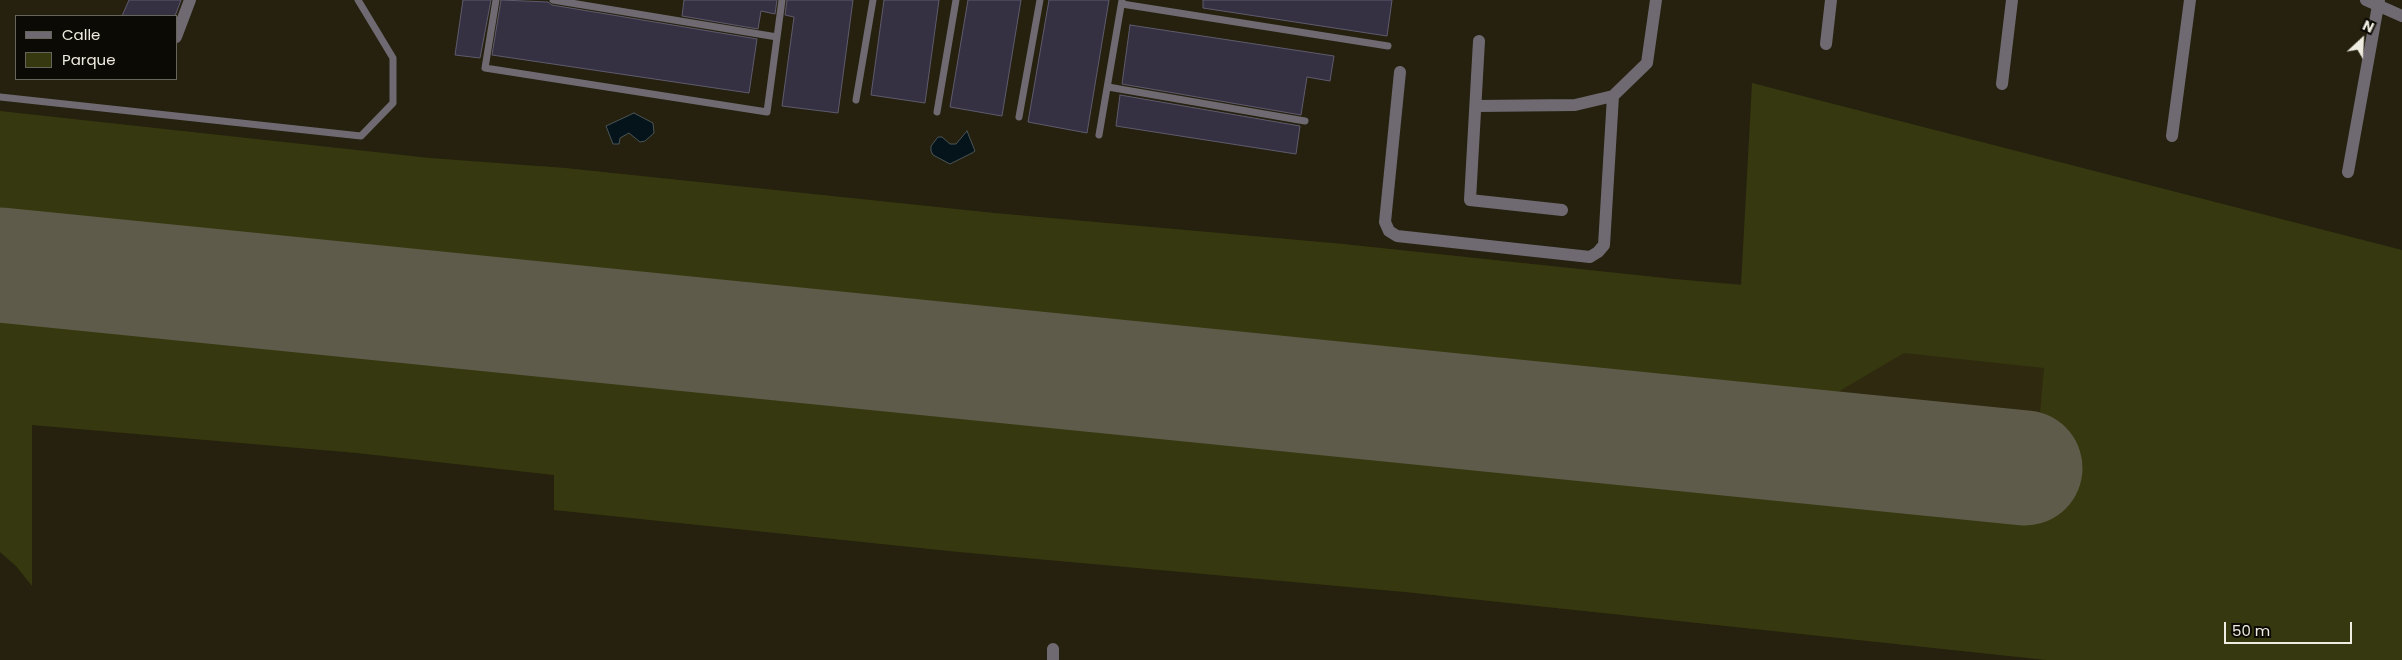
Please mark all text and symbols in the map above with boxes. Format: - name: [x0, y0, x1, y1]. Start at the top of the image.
- legend: [15, 15, 178, 80]
- north arrow: [2337, 15, 2387, 65]
- text: N: [2359, 15, 2377, 38]
- text: Calle: [62, 24, 100, 45]
- text: Parque: [62, 49, 115, 70]
- scale bar: [2227, 612, 2354, 644]
- text: 50 m: [2232, 620, 2270, 641]

